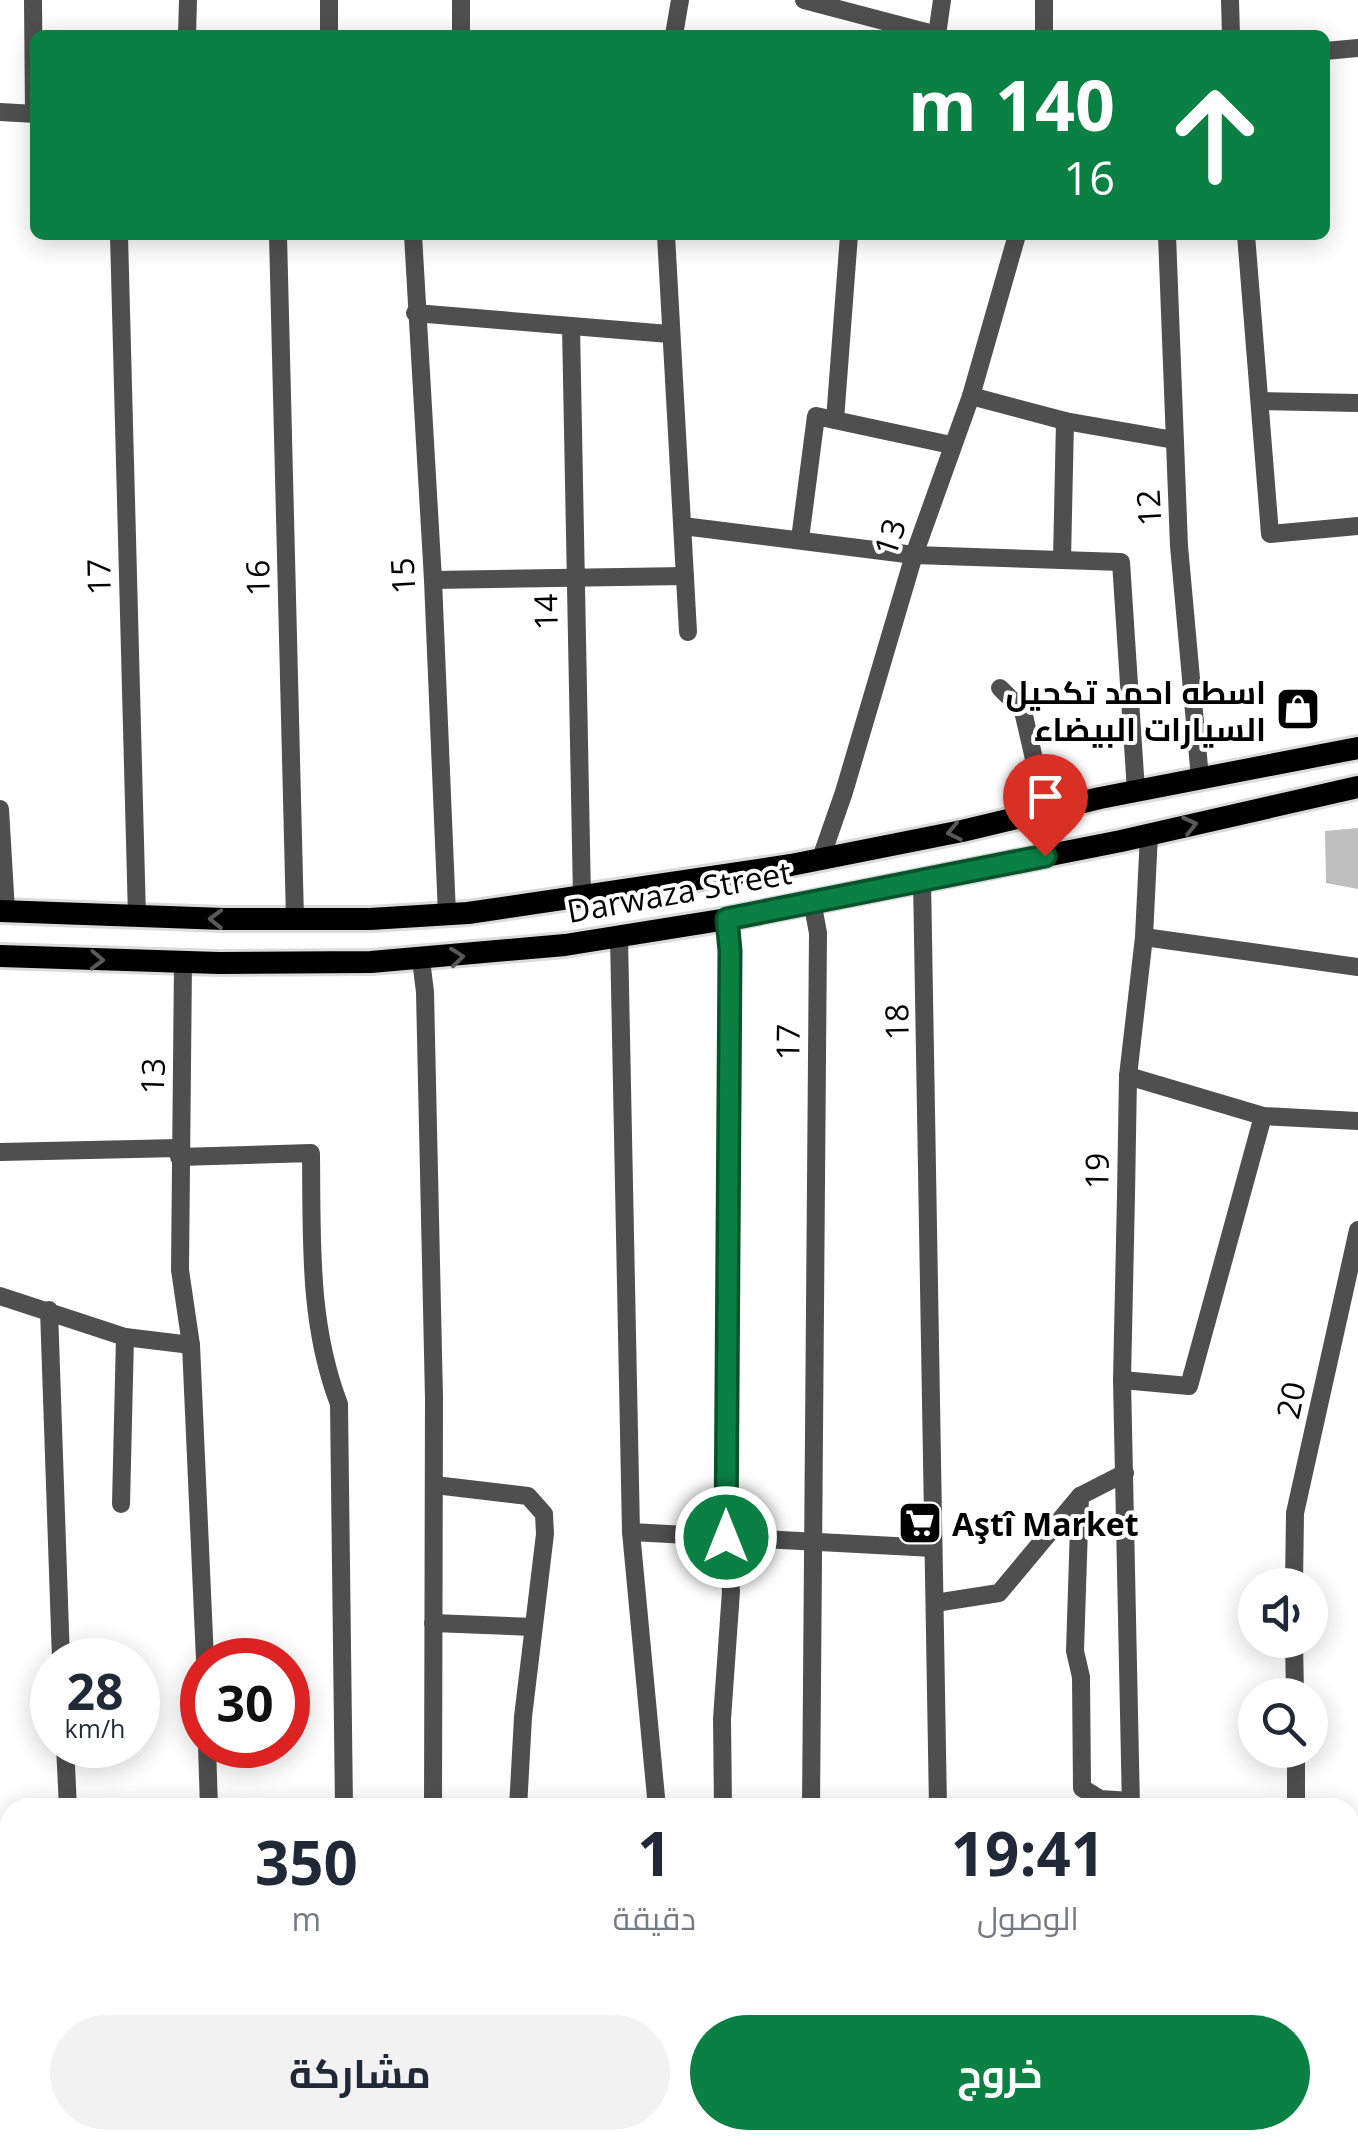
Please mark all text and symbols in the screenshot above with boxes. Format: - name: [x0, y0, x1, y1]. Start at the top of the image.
- text: 140 m: [908, 56, 1115, 152]
- icon: ahead: [1150, 70, 1280, 200]
- text: 16: [1064, 147, 1115, 208]
- street label: 12: [1126, 489, 1170, 527]
- street label: 13: [863, 513, 915, 561]
- street label: 15: [380, 557, 424, 595]
- street label: 17: [76, 558, 120, 596]
- street label: 16: [235, 559, 279, 597]
- street label: 14: [523, 593, 567, 631]
- place label: اسطه احمد تكحيل السيارات البيضاء: [1006, 670, 1266, 750]
- shop icon: اسطه احمد تكحيل السيارات البيضاء: [1275, 686, 1321, 732]
- pin: [1003, 754, 1088, 857]
- icon: arrive: [1018, 769, 1073, 824]
- one-way arrow: [1181, 816, 1198, 837]
- one-way arrow: [946, 821, 963, 842]
- street label: Darwaza Street: [563, 850, 795, 932]
- one-way arrow: [208, 908, 224, 929]
- one-way arrow: [450, 946, 466, 968]
- one-way arrow: [90, 949, 106, 970]
- street label: 18: [874, 1003, 918, 1041]
- street label: 17: [765, 1023, 809, 1061]
- street label: 13: [130, 1057, 174, 1095]
- street label: 19: [1074, 1152, 1118, 1190]
- street label: 20: [1265, 1378, 1315, 1422]
- position arrow: [674, 1485, 778, 1589]
- supermarket icon: Aştî Market: [897, 1500, 943, 1546]
- place label: Aştî Market: [952, 1502, 1139, 1545]
- map controls: [1238, 1568, 1328, 1768]
- button: sound: [1238, 1568, 1328, 1658]
- speed limit sign: 30: [180, 1638, 310, 1768]
- text: 28: [66, 1657, 124, 1725]
- button: search: [1238, 1678, 1328, 1768]
- text: km/h: [65, 1711, 125, 1745]
- text: 1: [637, 1812, 671, 1894]
- text: 19:41: [951, 1812, 1105, 1894]
- text: 350: [255, 1821, 358, 1903]
- text: دقيقة: [613, 1896, 696, 1939]
- text: الوصول: [977, 1896, 1079, 1939]
- text: m: [292, 1897, 321, 1940]
- button: مشاركة: [50, 2015, 670, 2130]
- button: خروج: [690, 2015, 1310, 2130]

